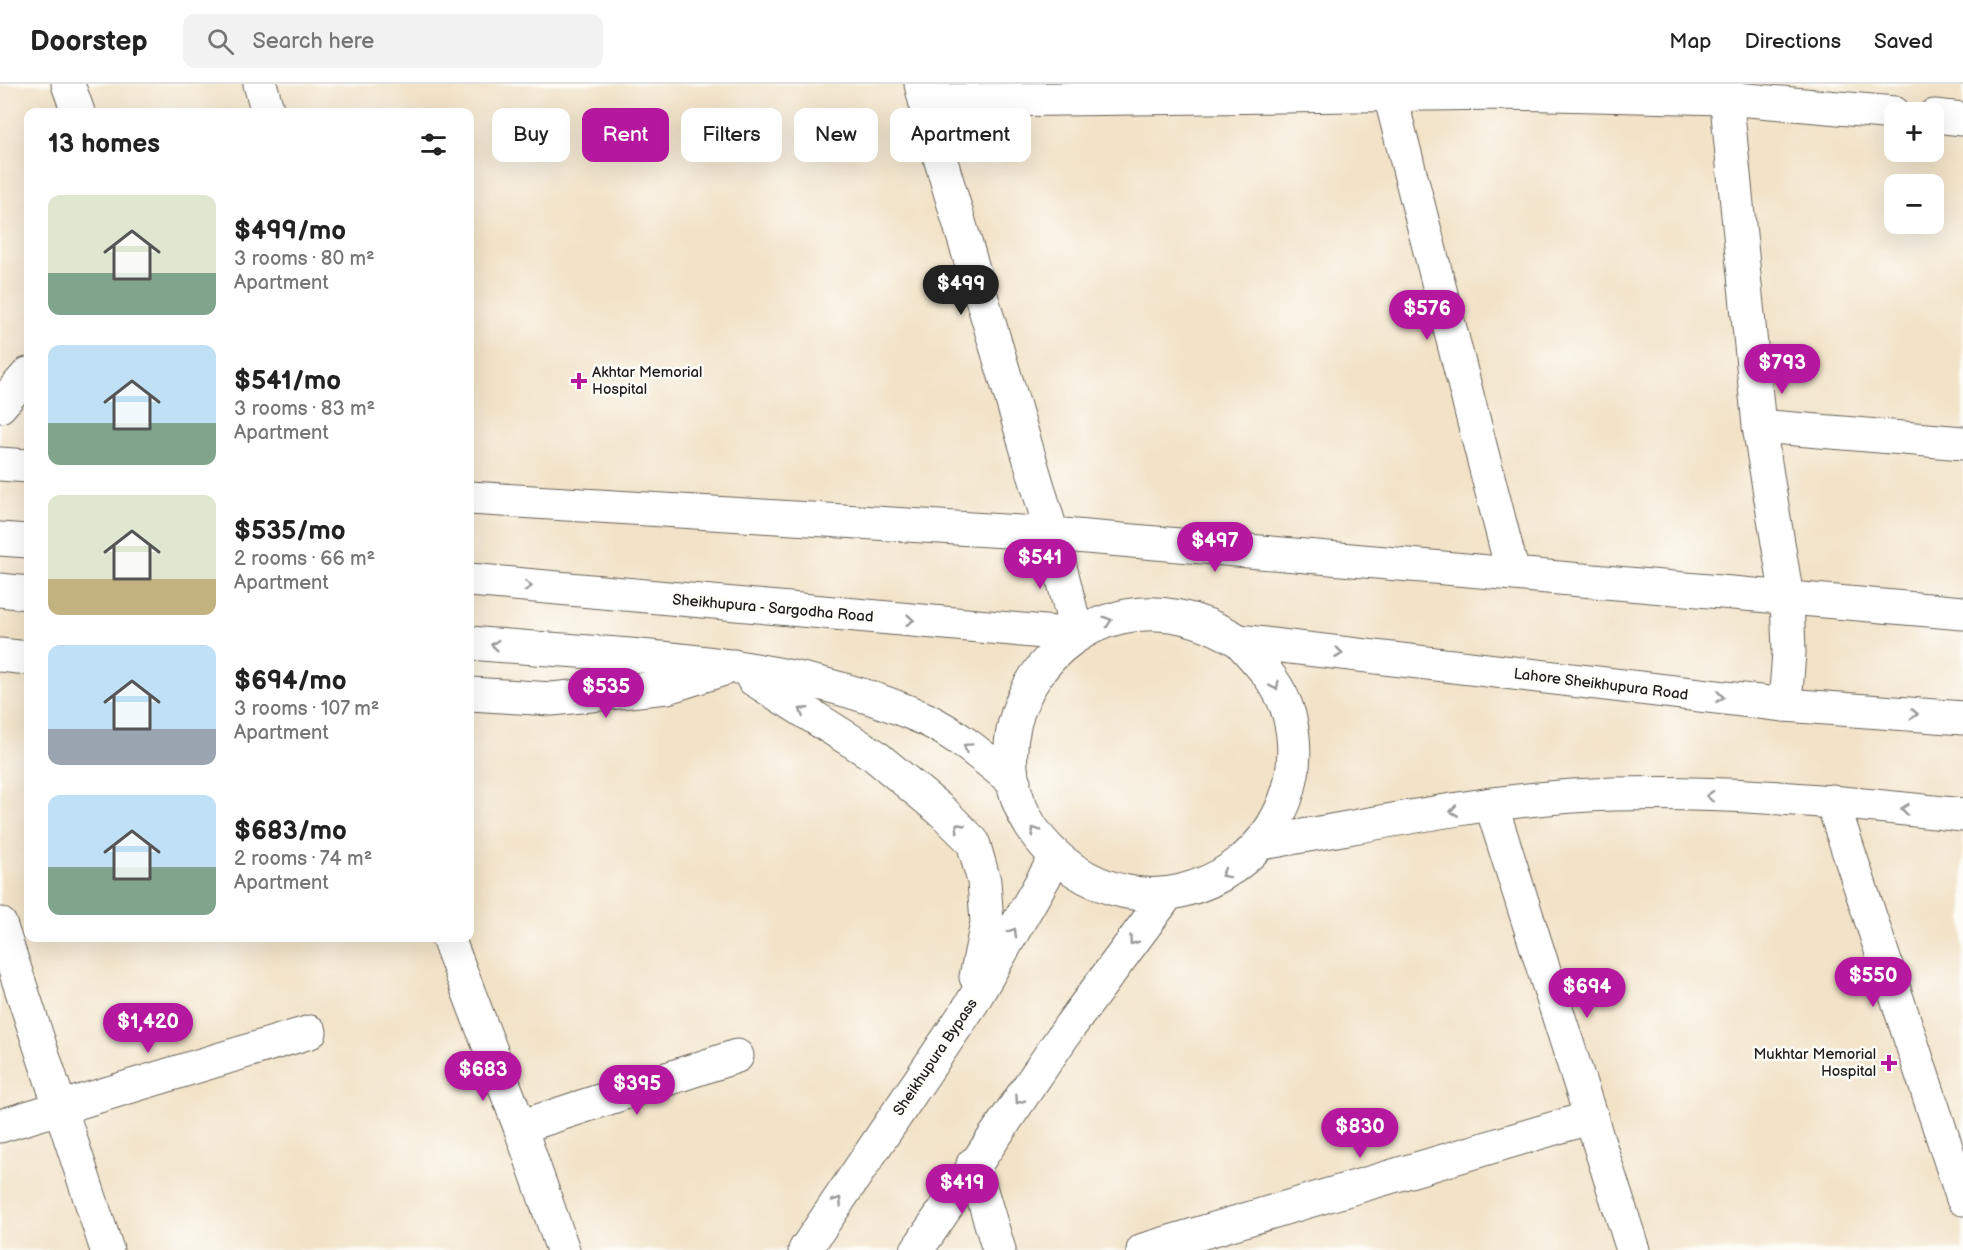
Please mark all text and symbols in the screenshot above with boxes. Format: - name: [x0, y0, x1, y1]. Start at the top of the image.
- search box: [183, 14, 603, 68]
- text: Doorstep: [30, 25, 147, 58]
- icon: search: [204, 25, 237, 58]
- text: Search here: [252, 28, 374, 55]
- text: Map: [1669, 29, 1712, 54]
- text: Directions: [1745, 29, 1841, 54]
- text: Saved: [1874, 29, 1933, 54]
- map controls: [1884, 102, 1944, 234]
- button: +: [1884, 102, 1944, 162]
- chip: Buy: [492, 108, 570, 162]
- chip: Rent: [582, 108, 669, 162]
- chip: Filters: [681, 108, 782, 162]
- chip: New: [794, 108, 878, 162]
- chip: Apartment: [890, 108, 1031, 162]
- icon: filters: [417, 128, 450, 161]
- text: 13 homes: [48, 129, 160, 160]
- button: −: [1884, 174, 1944, 234]
- text: $499/mo: [234, 216, 346, 247]
- icon: home: [96, 219, 168, 291]
- text: 3 rooms · 80 m²: [234, 247, 375, 271]
- pin: $499: [925, 265, 997, 316]
- text: Apartment: [234, 271, 329, 295]
- text: $499: [937, 272, 985, 296]
- pin: $576: [1391, 290, 1463, 341]
- text: $576: [1403, 297, 1451, 321]
- pin: $793: [1746, 344, 1818, 395]
- text: $793: [1758, 351, 1806, 375]
- place label: Akhtar Memorial Hospital: [592, 363, 702, 399]
- text: $541/mo: [234, 366, 341, 397]
- icon: home: [96, 369, 168, 441]
- marker: Akhtar Memorial Hospital: [570, 372, 588, 390]
- text: 3 rooms · 83 m²: [234, 397, 375, 421]
- text: Apartment: [234, 421, 329, 445]
- text: $535/mo: [234, 516, 346, 547]
- icon: home: [96, 519, 168, 591]
- pin: $497: [1179, 522, 1251, 573]
- text: $497: [1191, 529, 1239, 553]
- pin: $541: [1004, 539, 1076, 590]
- text: $541: [1018, 546, 1062, 570]
- text: 2 rooms · 66 m²: [234, 547, 375, 571]
- text: Apartment: [234, 571, 329, 595]
- one-way arrow: [523, 579, 532, 592]
- street label: Sheikhupura - Sargodha Road: [672, 590, 874, 627]
- one-way arrow: [906, 613, 915, 626]
- one-way arrow: [1102, 616, 1113, 628]
- one-way arrow: [491, 639, 500, 652]
- one-way arrow: [1334, 646, 1343, 659]
- street label: Lahore Sheikhupura Road: [1513, 664, 1689, 705]
- text: $694/mo: [234, 666, 347, 697]
- pin: $535: [570, 668, 642, 719]
- icon: home: [96, 669, 168, 741]
- text: $535: [582, 675, 630, 699]
- one-way arrow: [1268, 680, 1280, 691]
- one-way arrow: [1716, 691, 1725, 703]
- text: 3 rooms · 107 m²: [234, 697, 379, 721]
- one-way arrow: [799, 707, 810, 718]
- one-way arrow: [1910, 707, 1919, 720]
- text: Apartment: [234, 721, 329, 745]
- one-way arrow: [963, 743, 974, 754]
- one-way arrow: [1706, 789, 1715, 802]
- one-way arrow: [1900, 803, 1909, 816]
- one-way arrow: [1449, 804, 1459, 817]
- text: $683/mo: [234, 816, 347, 847]
- icon: home: [96, 819, 168, 891]
- one-way arrow: [955, 824, 966, 835]
- one-way arrow: [1030, 827, 1042, 837]
- text: 2 rooms · 74 m²: [234, 847, 372, 871]
- one-way arrow: [1220, 867, 1231, 878]
- text: Apartment: [234, 871, 329, 895]
- one-way arrow: [1005, 928, 1017, 938]
- one-way arrow: [1129, 935, 1140, 946]
- pin: $550: [1837, 957, 1909, 1008]
- text: $550: [1849, 964, 1897, 988]
- pin: $694: [1551, 968, 1623, 1019]
- text: $694: [1563, 975, 1611, 999]
- street label: Sheikhupura Bypass: [889, 995, 982, 1120]
- pin: $1,420: [99, 1003, 197, 1054]
- text: $1,420: [117, 1010, 179, 1034]
- place label: Mukhtar Memorial Hospital: [1753, 1045, 1876, 1081]
- pin: $683: [447, 1051, 519, 1102]
- marker: Mukhtar Memorial Hospital: [1880, 1054, 1898, 1072]
- text: $683: [459, 1058, 508, 1082]
- pin: $395: [601, 1065, 673, 1116]
- text: $395: [613, 1072, 661, 1096]
- one-way arrow: [1015, 1093, 1026, 1104]
- pin: $830: [1324, 1108, 1396, 1159]
- text: $830: [1335, 1115, 1385, 1139]
- pin: $419: [926, 1164, 998, 1215]
- text: $419: [940, 1171, 984, 1195]
- one-way arrow: [831, 1197, 842, 1208]

